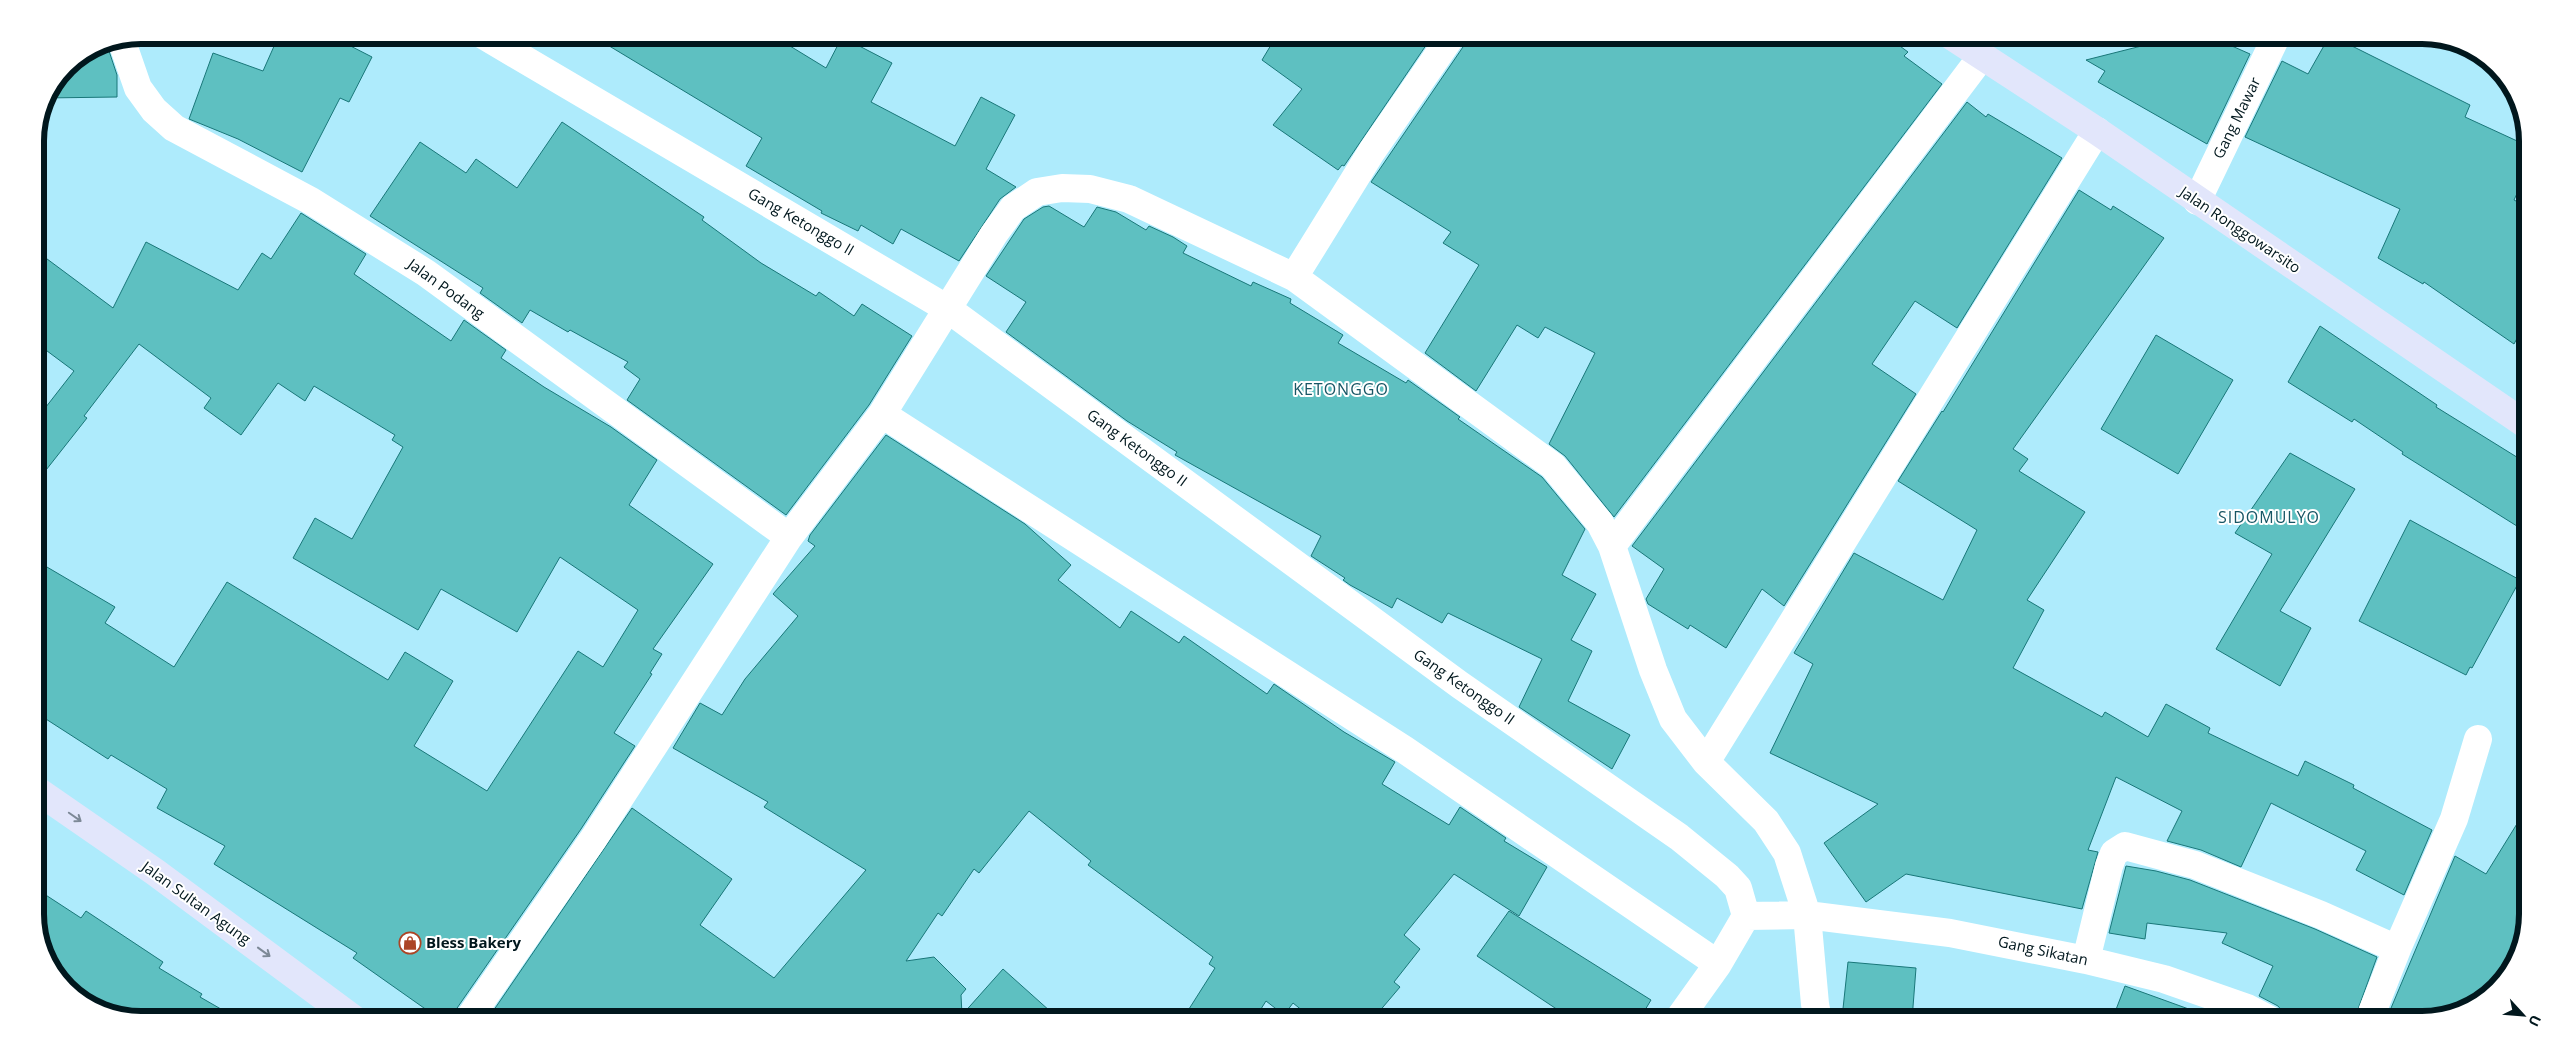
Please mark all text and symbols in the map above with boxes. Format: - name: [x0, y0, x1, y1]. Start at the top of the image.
- street label: Gang Mawar: [2208, 73, 2264, 162]
- street label: Jalan Ronggowarsito: [2175, 180, 2305, 277]
- street label: Gang Ketonggo II: [745, 183, 858, 260]
- street label: Jalan Podang: [402, 252, 489, 323]
- district label: KETONGGO: [1293, 378, 1389, 400]
- street label: Gang Ketonggo II: [1083, 404, 1192, 490]
- district label: SIDOMULYO: [2218, 506, 2320, 528]
- street label: Gang Ketonggo II: [1410, 644, 1519, 729]
- one-way arrow: [68, 812, 82, 822]
- street label: Jalan Sultan Agung: [137, 855, 255, 948]
- shop icon: Bless Bakery: [398, 931, 422, 955]
- street label: Gang Sikatan: [1996, 931, 2090, 969]
- place label: Bless Bakery: [426, 932, 521, 952]
- one-way arrow: [257, 947, 270, 958]
- north arrow: [2498, 990, 2548, 1040]
- text: U: [2524, 1012, 2546, 1030]

